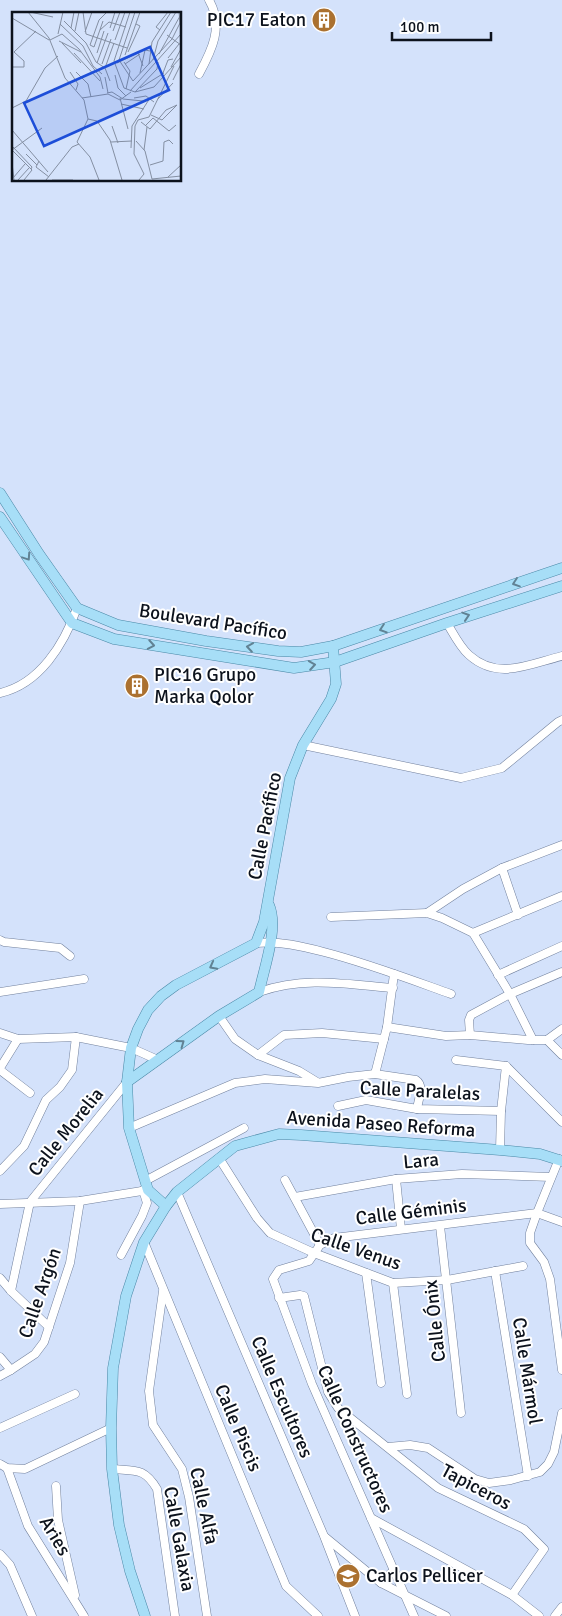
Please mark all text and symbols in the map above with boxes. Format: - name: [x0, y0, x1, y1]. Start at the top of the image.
- building icon: PIC17 Eaton: [311, 7, 337, 33]
- place label: PIC17 Eaton: [207, 8, 306, 32]
- scale bar: [392, 10, 491, 42]
- inset map: [12, 12, 181, 181]
- text: 100 m: [400, 18, 440, 36]
- one-way arrow: [21, 551, 30, 561]
- one-way arrow: [512, 578, 521, 588]
- street label: Boulevard Pacífico: [137, 598, 289, 646]
- one-way arrow: [462, 612, 470, 622]
- one-way arrow: [379, 623, 388, 633]
- one-way arrow: [148, 639, 156, 650]
- one-way arrow: [246, 642, 254, 653]
- one-way arrow: [307, 661, 316, 671]
- place label: PIC16 Grupo Marka Qolor: [154, 663, 256, 709]
- building icon: PIC16 Grupo Marka Qolor: [124, 673, 150, 699]
- street label: Calle Pacífico: [243, 770, 287, 882]
- one-way arrow: [209, 960, 218, 970]
- one-way arrow: [175, 1040, 185, 1049]
- street label: Calle Paralelas: [359, 1076, 481, 1106]
- street label: Calle Morelia: [23, 1083, 109, 1181]
- street label: Avenida Paseo Reforma: [286, 1105, 476, 1143]
- street label: Lara: [402, 1147, 440, 1175]
- street label: Calle Géminis: [354, 1193, 468, 1231]
- street label: Calle Venus: [308, 1222, 404, 1276]
- street label: Calle Argón: [13, 1245, 67, 1341]
- street label: Calle Ónix: [419, 1279, 451, 1363]
- street label: Calle Mármol: [507, 1316, 547, 1426]
- street label: Calle Escultores: [246, 1333, 318, 1461]
- street label: Calle Constructores: [312, 1361, 398, 1517]
- street label: Calle Piscis: [209, 1381, 267, 1475]
- street label: Tapiceros: [437, 1459, 515, 1515]
- street label: Calle Alfa: [184, 1465, 224, 1547]
- street label: Calle Galaxia: [158, 1485, 200, 1593]
- street label: Aries: [34, 1512, 76, 1560]
- school or university icon: Carlos Pellicer: [335, 1563, 361, 1589]
- place label: Carlos Pellicer: [366, 1564, 483, 1588]

